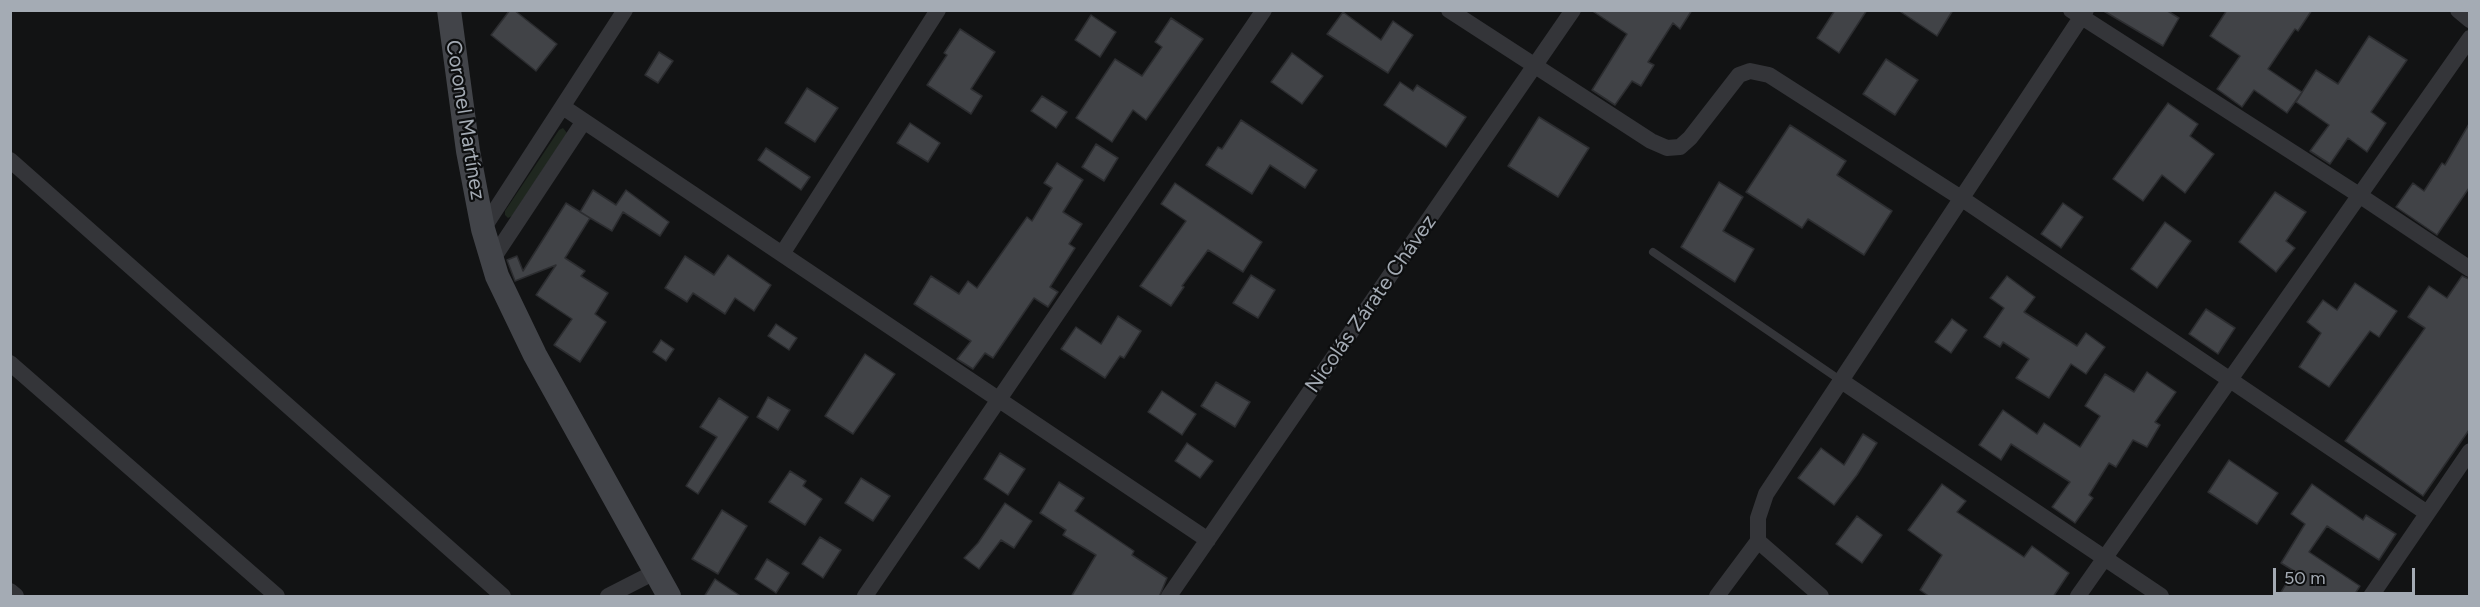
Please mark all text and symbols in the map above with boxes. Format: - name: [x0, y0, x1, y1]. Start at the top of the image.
- street label: Coronel Martínez: [440, 38, 490, 202]
- street label: Nicolás Zárate Chávez: [1300, 210, 1442, 398]
- scale bar: [2276, 556, 2418, 594]
- text: 50 m: [2284, 567, 2326, 589]

